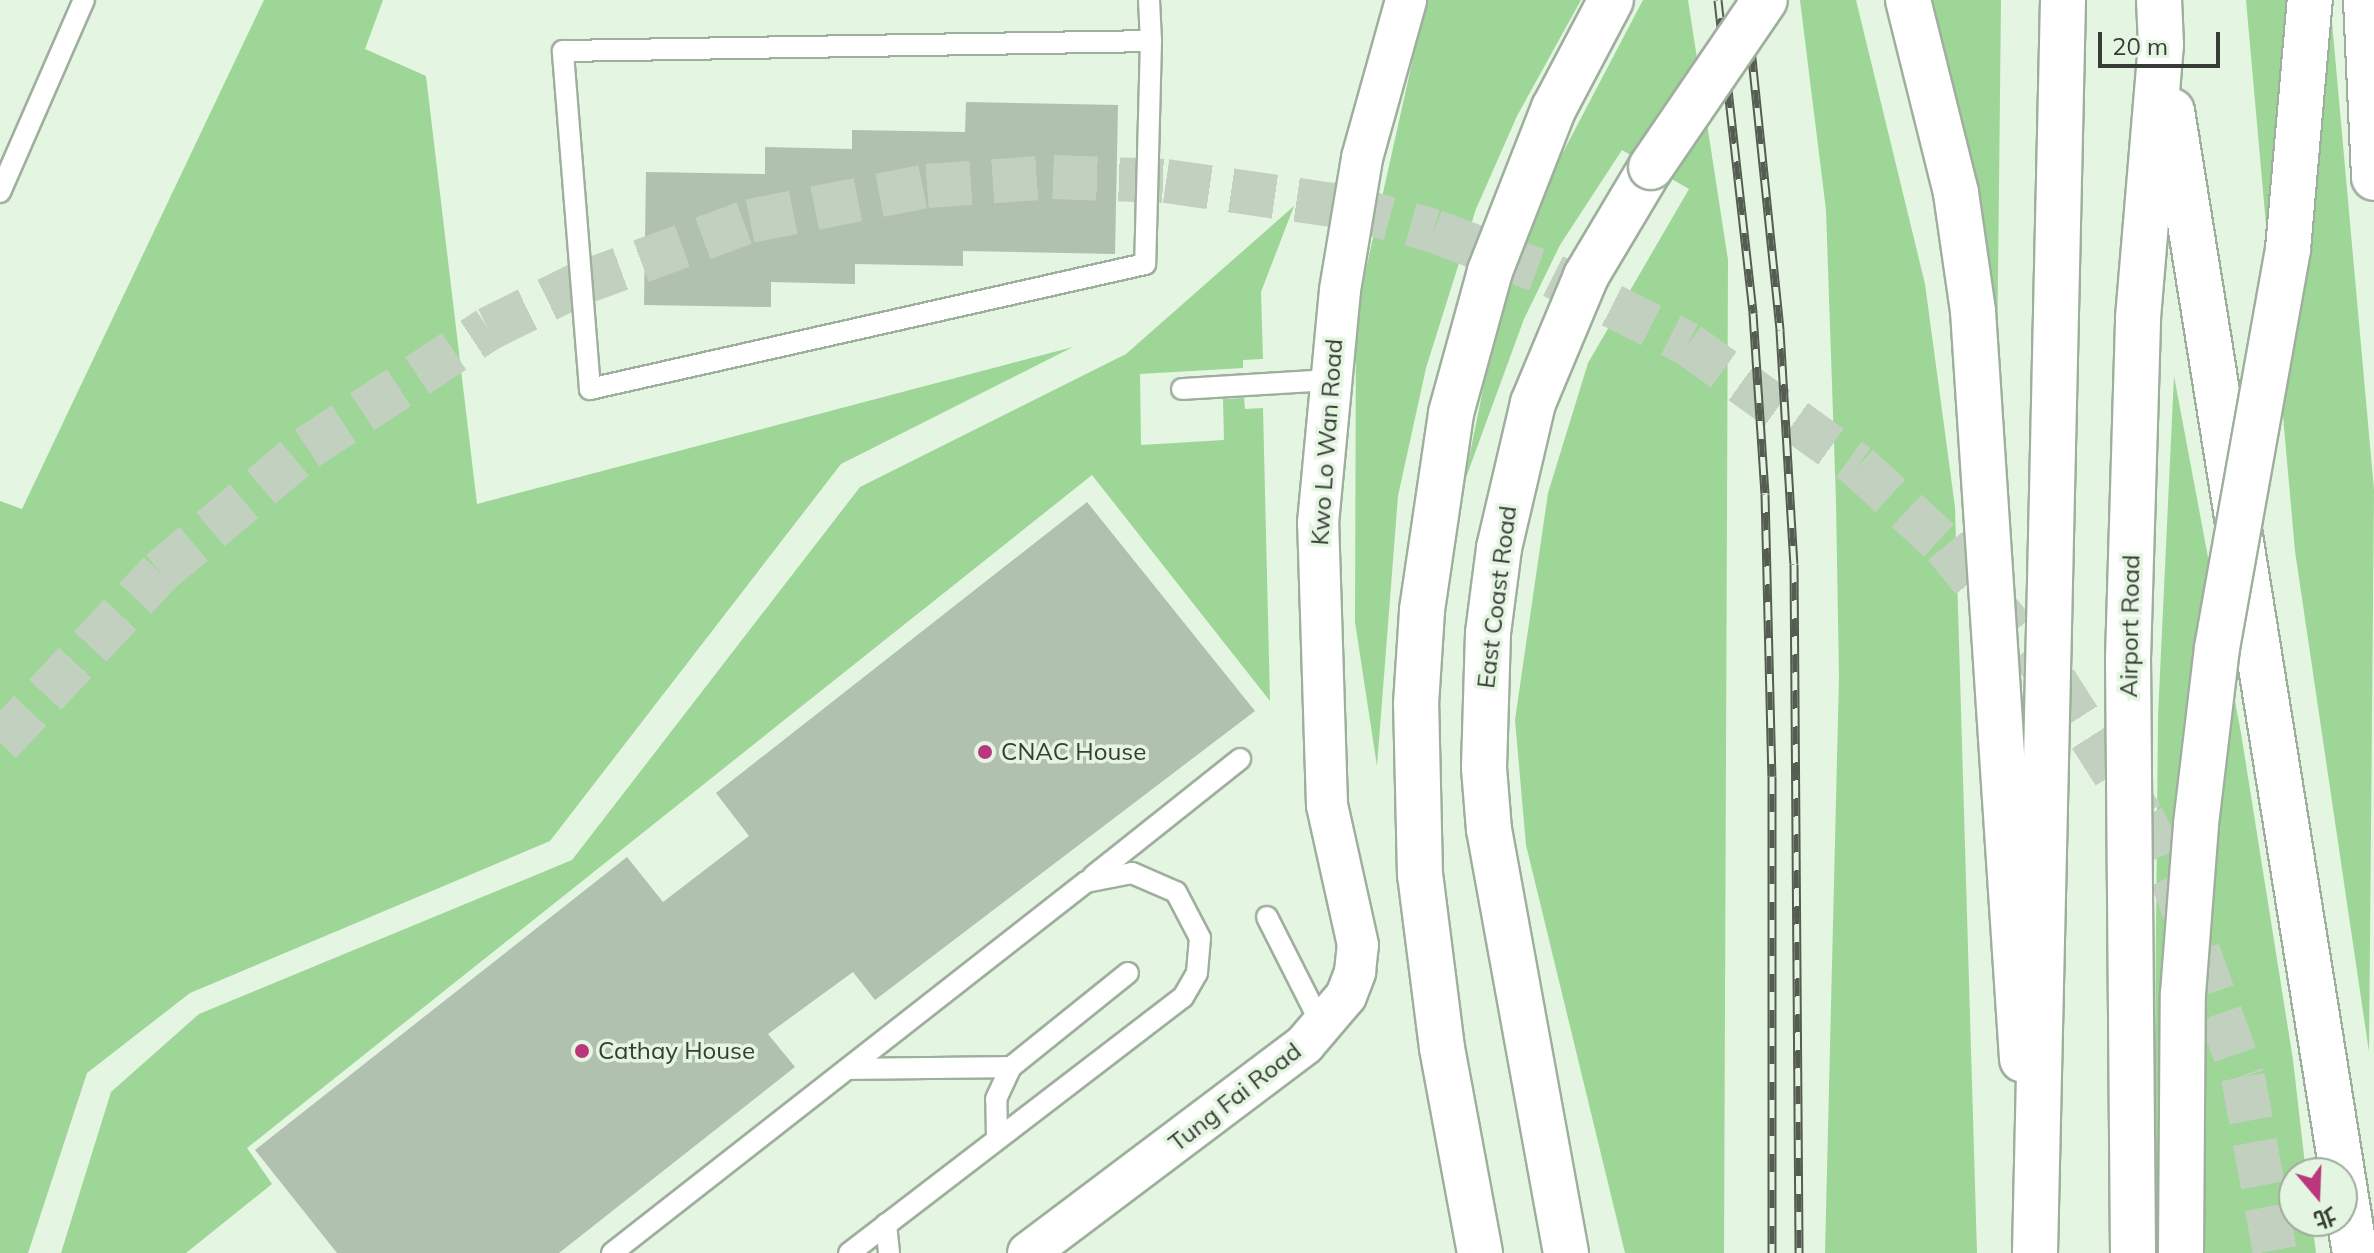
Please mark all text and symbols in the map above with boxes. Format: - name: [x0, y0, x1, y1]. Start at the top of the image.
- scale bar: [2102, 16, 2224, 66]
- text: 20 m: [2112, 31, 2168, 61]
- street label: Kwo Lo Wan Road: [1305, 338, 1349, 546]
- street label: East Coast Road: [1472, 504, 1522, 690]
- street label: Airport Road: [2114, 554, 2146, 698]
- place label: CNAC House: [1001, 738, 1146, 766]
- marker: CNAC House: [976, 743, 994, 761]
- place label: Cathay House: [598, 1037, 755, 1065]
- street label: Tung Fai Road: [1163, 1037, 1307, 1157]
- marker: Cathay House: [573, 1042, 591, 1060]
- north arrow: [2278, 1157, 2358, 1237]
- text: 北: [2310, 1201, 2340, 1235]

